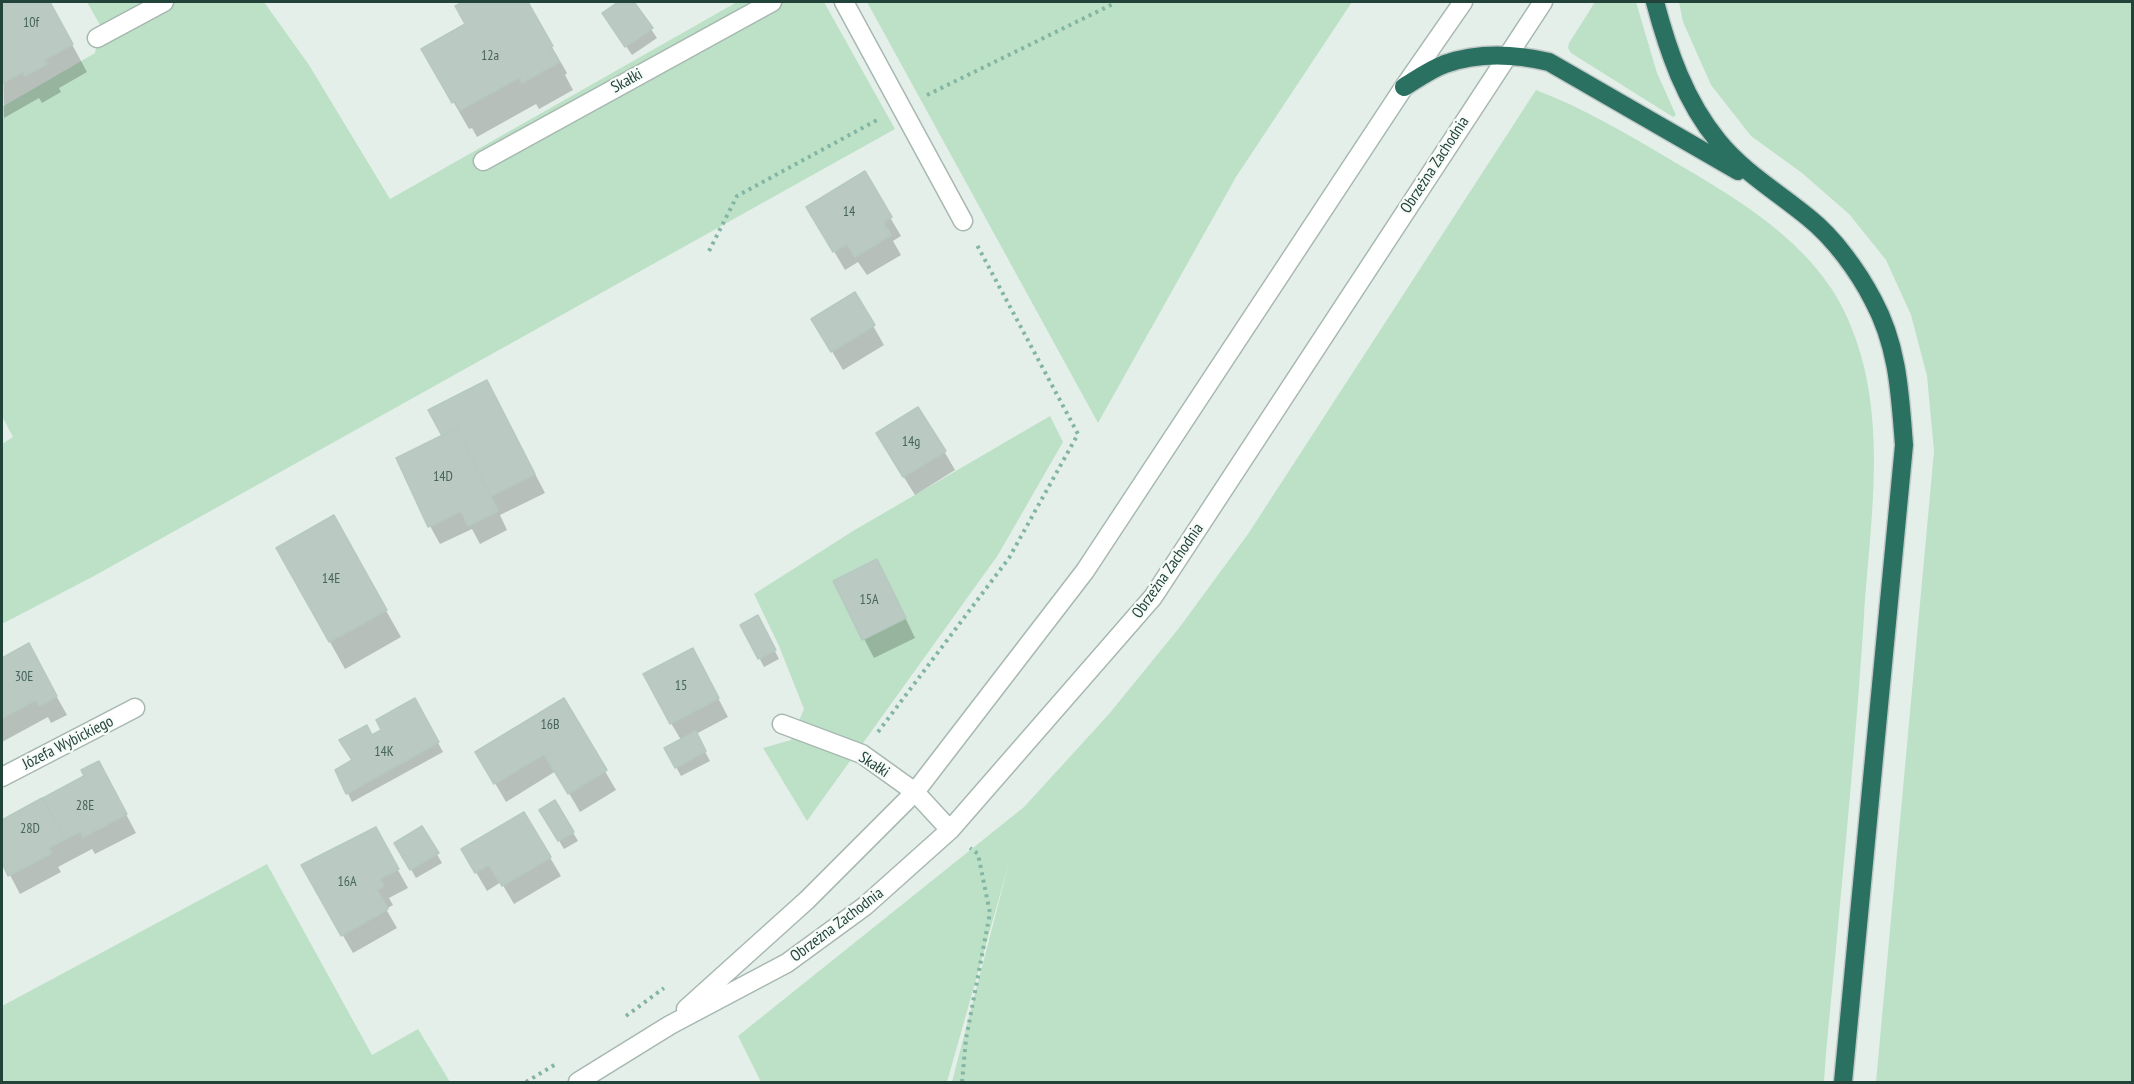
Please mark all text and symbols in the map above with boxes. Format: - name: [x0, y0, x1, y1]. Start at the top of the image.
- house number: 10f: [23, 15, 39, 31]
- house number: 12a: [481, 48, 499, 64]
- street label: Skałki: [608, 65, 646, 97]
- street label: Obrzeżna Zachodnia: [1397, 113, 1473, 217]
- house number: 14: [843, 204, 855, 220]
- house number: 14g: [902, 434, 920, 450]
- house number: 14D: [433, 469, 453, 485]
- street label: Obrzeżna Zachodnia: [1128, 520, 1208, 622]
- house number: 14E: [322, 571, 340, 587]
- house number: 15A: [859, 592, 879, 608]
- house number: 30E: [15, 669, 33, 685]
- house number: 15: [675, 678, 687, 694]
- street label: Józefa Wybickiego: [19, 712, 117, 774]
- house number: 16B: [540, 717, 560, 733]
- house number: 14K: [374, 744, 394, 760]
- street label: Skałki: [855, 748, 893, 782]
- house number: 28E: [76, 798, 94, 814]
- house number: 28D: [20, 821, 40, 837]
- house number: 16A: [337, 874, 357, 890]
- street label: Obrzeżna Zachodnia: [787, 884, 887, 966]

